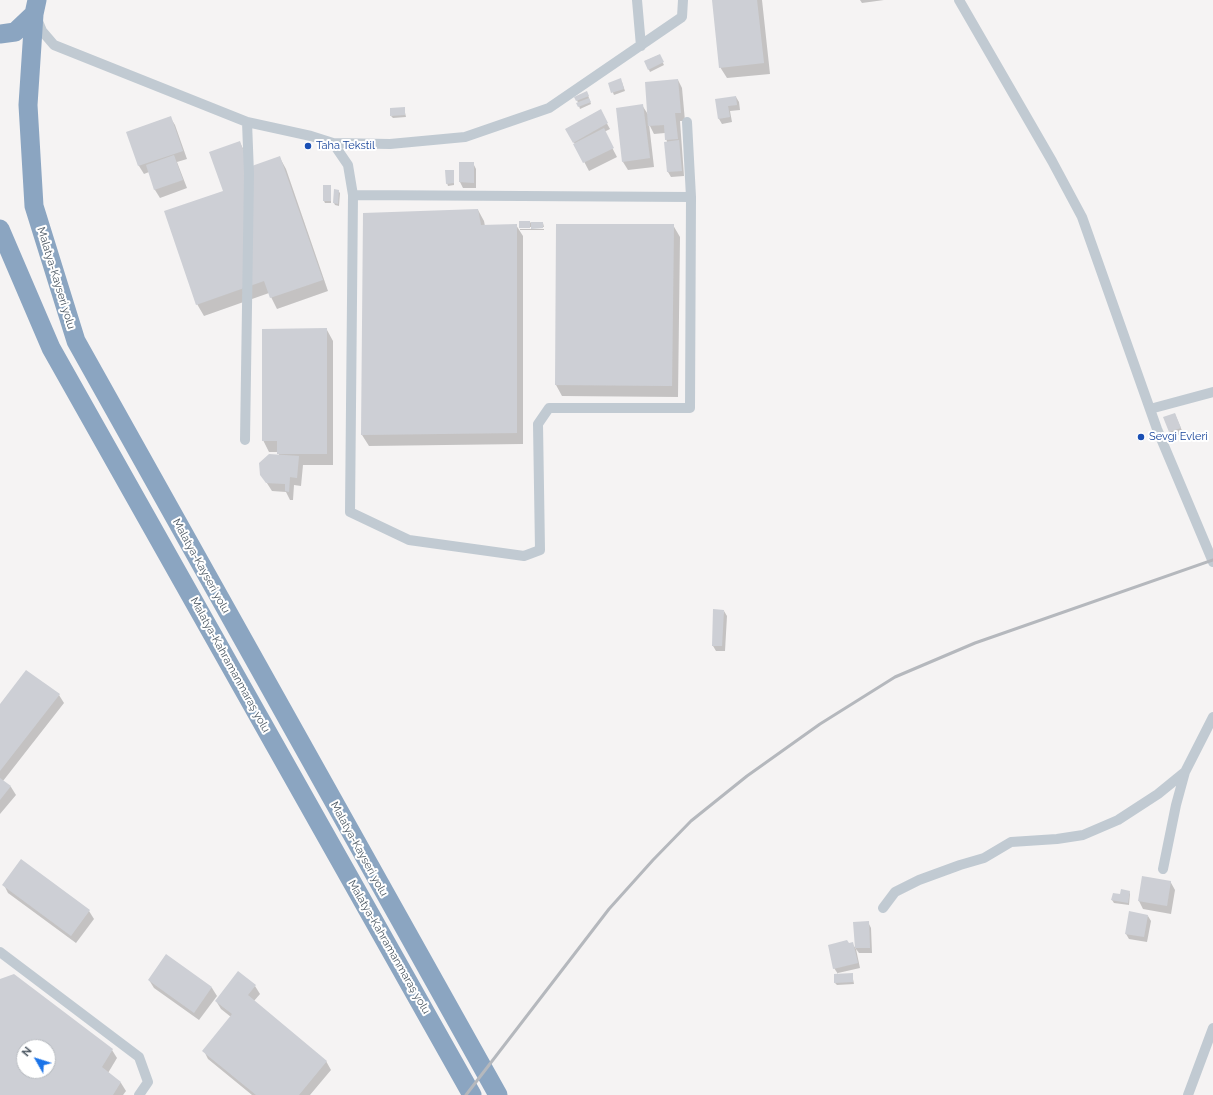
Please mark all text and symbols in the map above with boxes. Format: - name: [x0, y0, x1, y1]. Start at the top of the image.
- place label: Taha Tekstil: [316, 139, 375, 153]
- marker: Taha Tekstil: [303, 141, 313, 151]
- street label: Malatya-Kayseri yolu: [34, 225, 78, 331]
- place label: Sevgi Evleri: [1149, 430, 1208, 444]
- marker: Sevgi Evleri: [1136, 432, 1146, 442]
- street label: Malatya-Kayseri yolu: [170, 516, 232, 616]
- street label: Malatya-Kahramanmaraş yolu: [187, 595, 273, 735]
- street label: Malatya-Kayseri yolu: [328, 799, 390, 899]
- street label: Malatya-Kahramanmaraş yolu: [345, 878, 433, 1016]
- north arrow: [16, 1039, 56, 1079]
- text: N: [19, 1044, 35, 1059]

